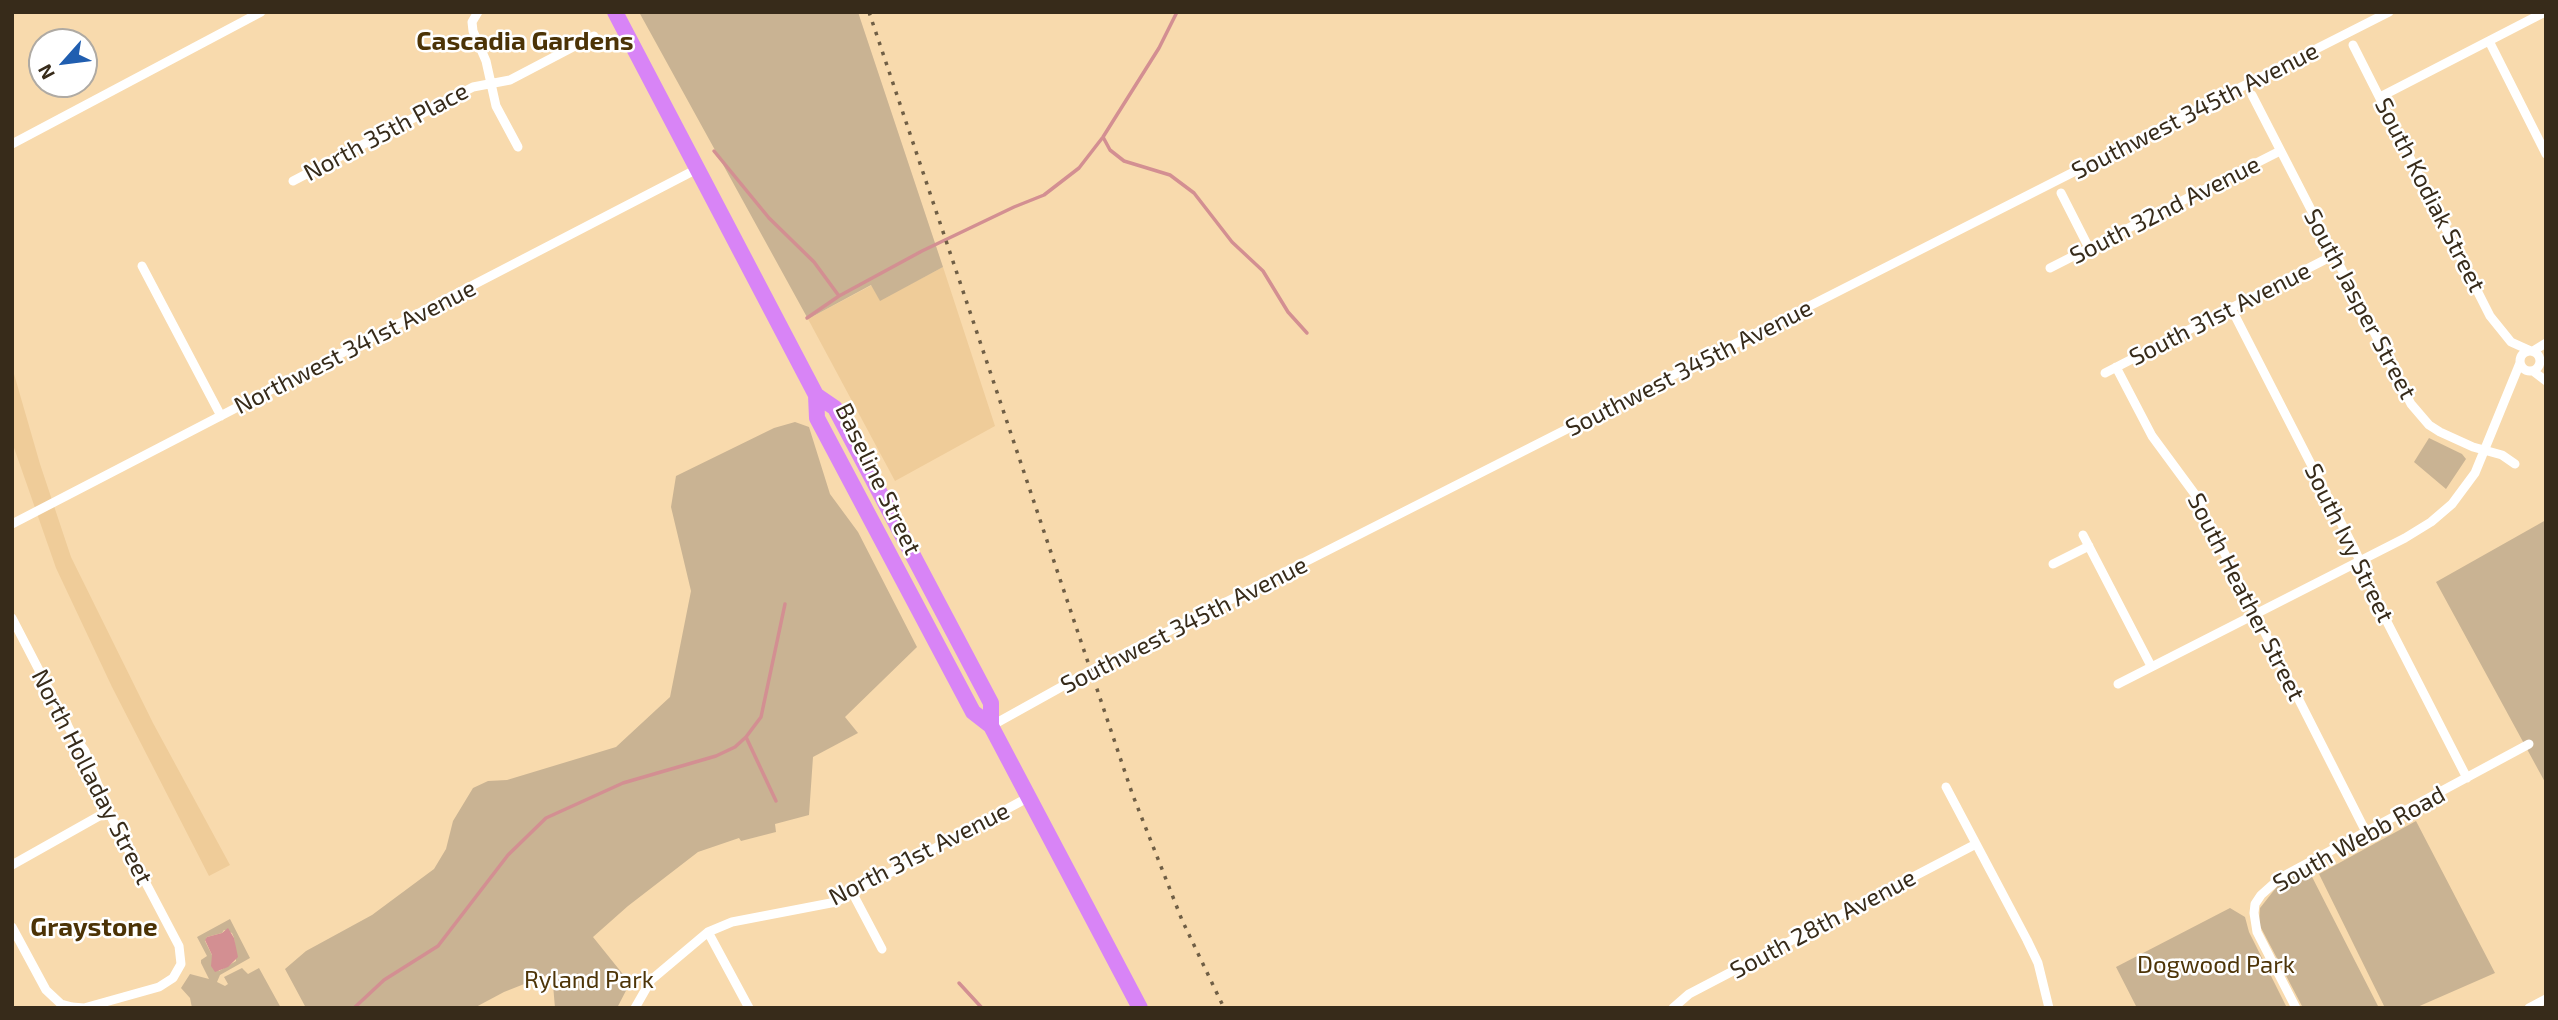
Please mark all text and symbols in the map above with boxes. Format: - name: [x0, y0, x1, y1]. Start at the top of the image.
- district label: Cascadia Gardens: [416, 25, 634, 57]
- north arrow: [28, 28, 98, 98]
- street label: Southwest 345th Avenue: [2067, 36, 2323, 186]
- text: N: [32, 61, 59, 84]
- street label: North 35th Place: [299, 77, 473, 187]
- street label: South Kodiak Street: [2369, 93, 2491, 297]
- street label: South 32nd Avenue: [2065, 150, 2265, 270]
- street label: South Jasper Street: [2298, 204, 2422, 404]
- street label: South 31st Avenue: [2125, 256, 2315, 372]
- street label: Northwest 341st Avenue: [229, 273, 481, 421]
- street label: Southwest 345th Avenue: [1561, 293, 1817, 443]
- street label: Baseline Street: [829, 398, 927, 560]
- street label: South Ivy Street: [2298, 459, 2400, 627]
- street label: South Heather Street: [2181, 488, 2311, 706]
- street label: Southwest 345th Avenue: [1056, 550, 1312, 700]
- street label: North Holladay Street: [25, 665, 159, 889]
- street label: South Webb Road: [2268, 780, 2450, 898]
- street label: North 31st Avenue: [824, 796, 1014, 912]
- street label: South 28th Avenue: [1725, 863, 1921, 985]
- district label: Graystone: [30, 911, 158, 943]
- park label: Dogwood Park: [2137, 951, 2295, 979]
- park label: Ryland Park: [524, 966, 654, 994]

